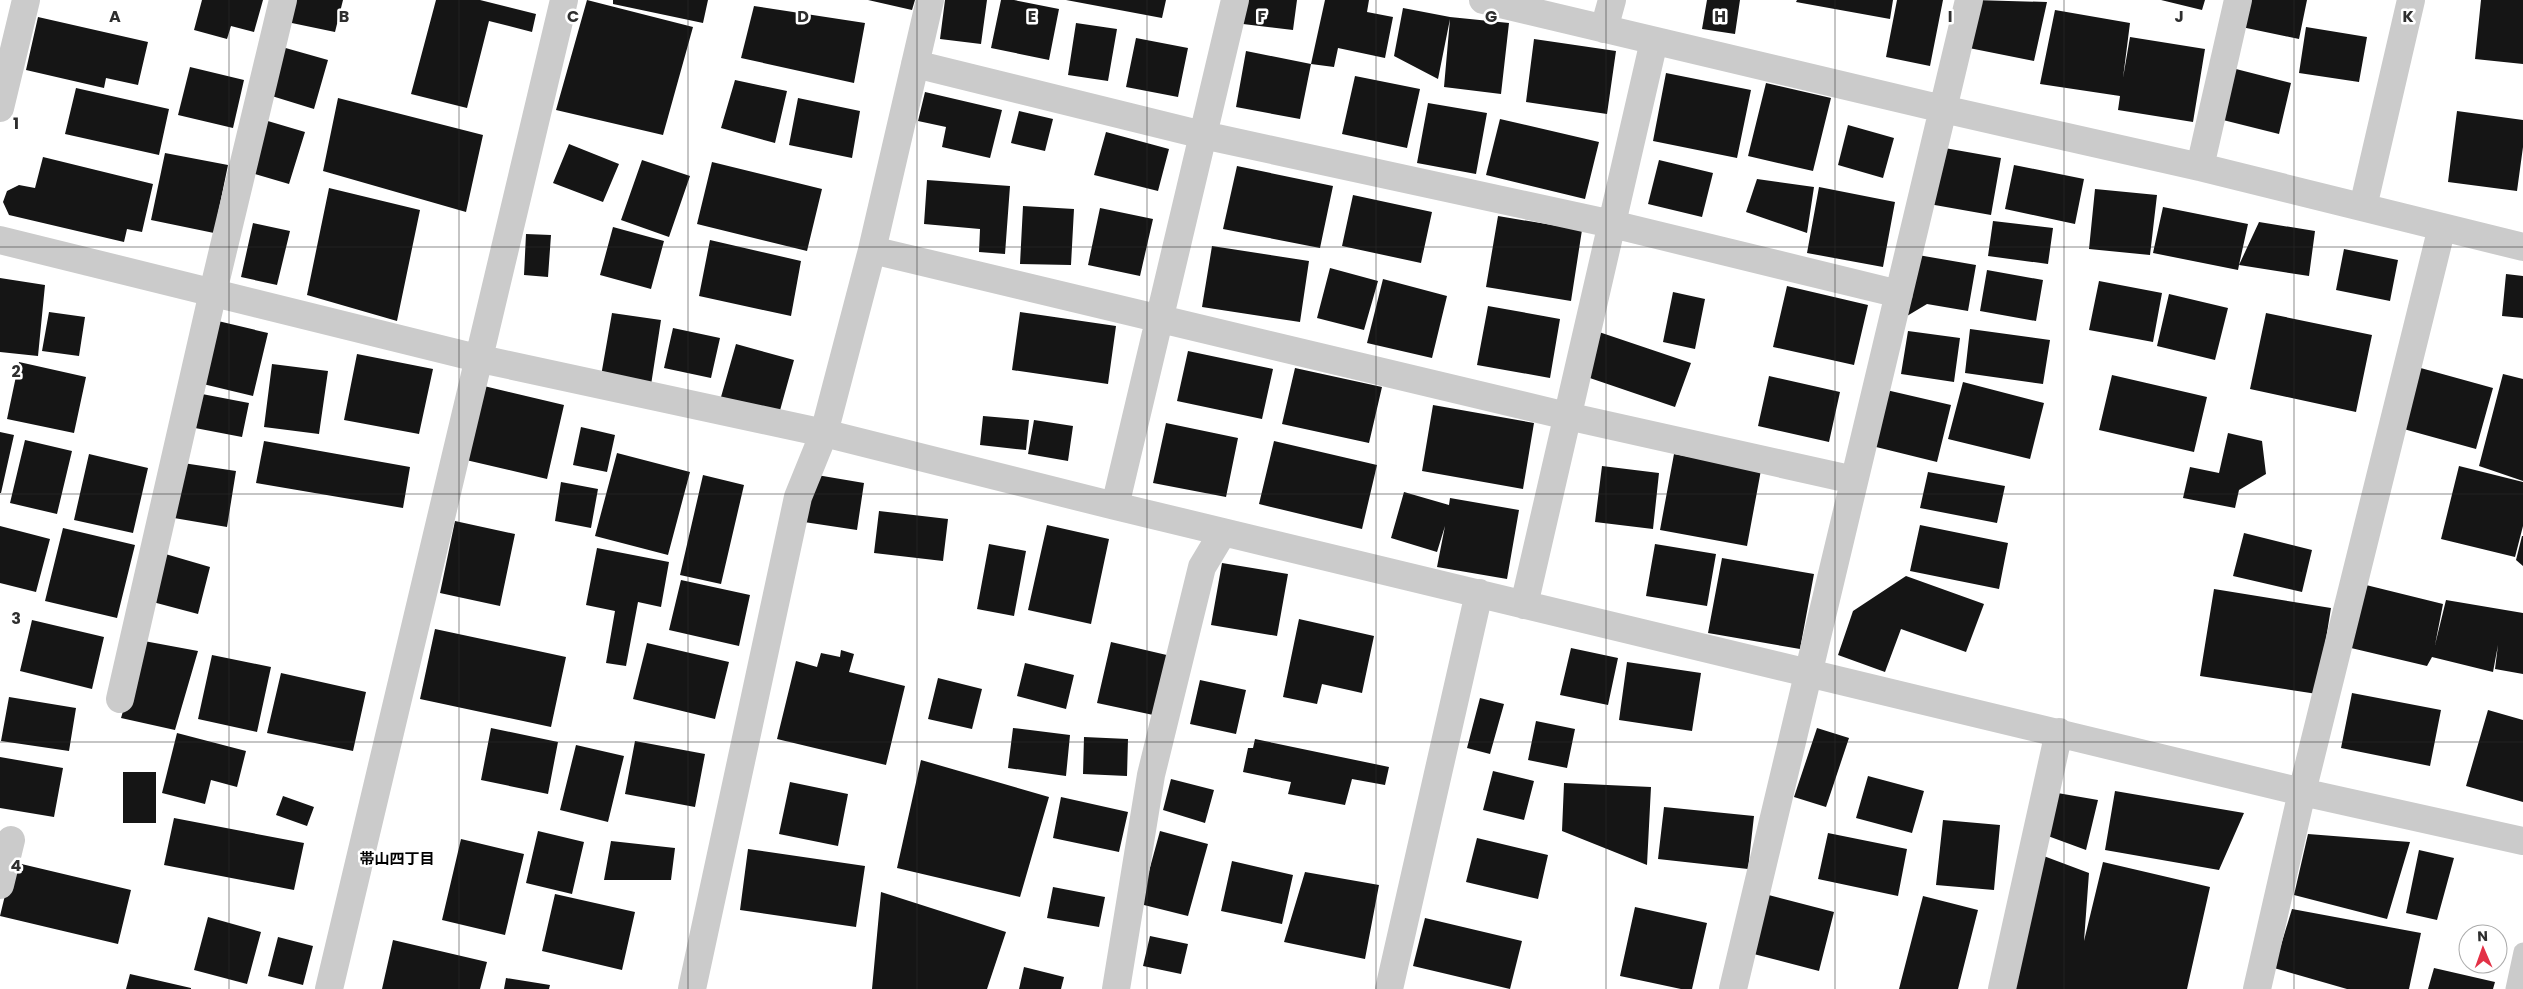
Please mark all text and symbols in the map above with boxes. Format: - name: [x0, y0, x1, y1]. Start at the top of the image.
- text: A: [109, 5, 121, 28]
- text: B: [339, 5, 349, 28]
- text: C: [567, 5, 579, 28]
- text: D: [797, 5, 809, 28]
- text: E: [1028, 5, 1036, 28]
- text: F: [1258, 5, 1267, 28]
- text: G: [1485, 5, 1497, 28]
- text: H: [1714, 5, 1726, 28]
- text: I: [1948, 5, 1952, 28]
- text: J: [2174, 5, 2184, 28]
- text: K: [2402, 5, 2414, 28]
- text: 1: [13, 112, 19, 135]
- text: 2: [11, 360, 21, 383]
- text: 3: [11, 607, 21, 630]
- district label: 帯山四丁目: [359, 848, 435, 869]
- text: 4: [11, 854, 22, 877]
- north arrow: [2458, 924, 2508, 974]
- text: N: [2477, 926, 2488, 946]

